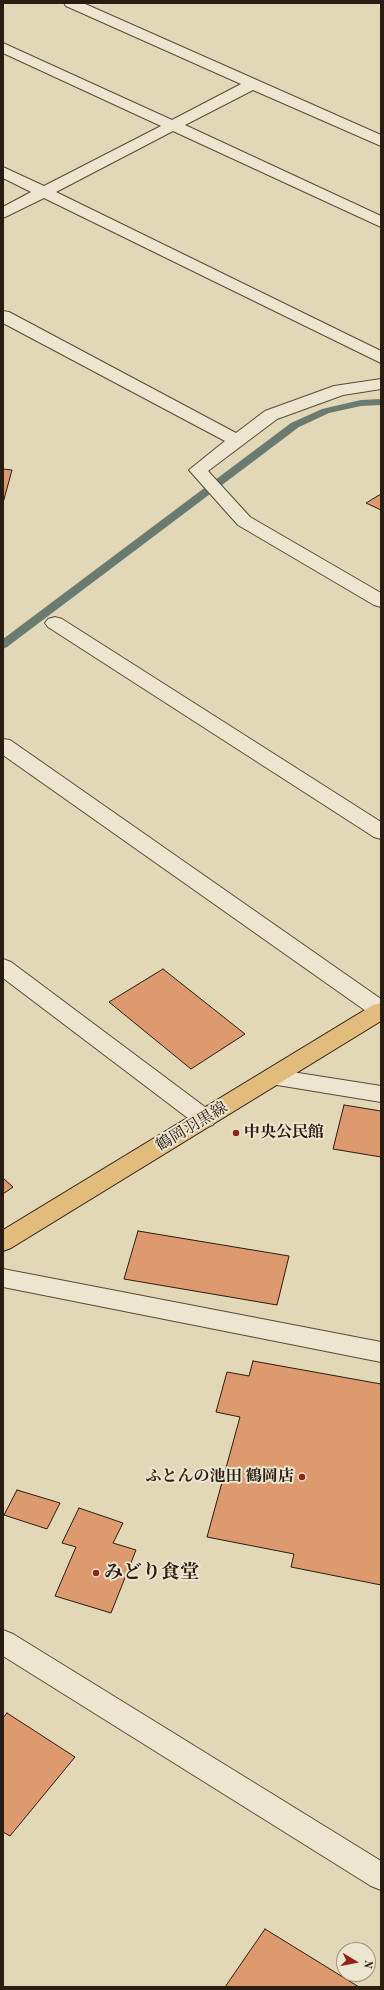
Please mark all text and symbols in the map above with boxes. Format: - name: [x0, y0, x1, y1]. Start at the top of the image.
- street label: 鶴岡羽黒線: [153, 1098, 231, 1156]
- place label: 中央公民館: [244, 1123, 324, 1143]
- marker: 中央公民館: [231, 1128, 241, 1138]
- place label: ふとんの池田 鶴岡店: [146, 1467, 294, 1487]
- marker: ふとんの池田 鶴岡店: [297, 1472, 307, 1482]
- place label: みどり食堂: [104, 1562, 199, 1584]
- marker: みどり食堂: [91, 1568, 101, 1578]
- north arrow: [336, 1942, 376, 1982]
- text: N: [361, 1959, 373, 1969]

